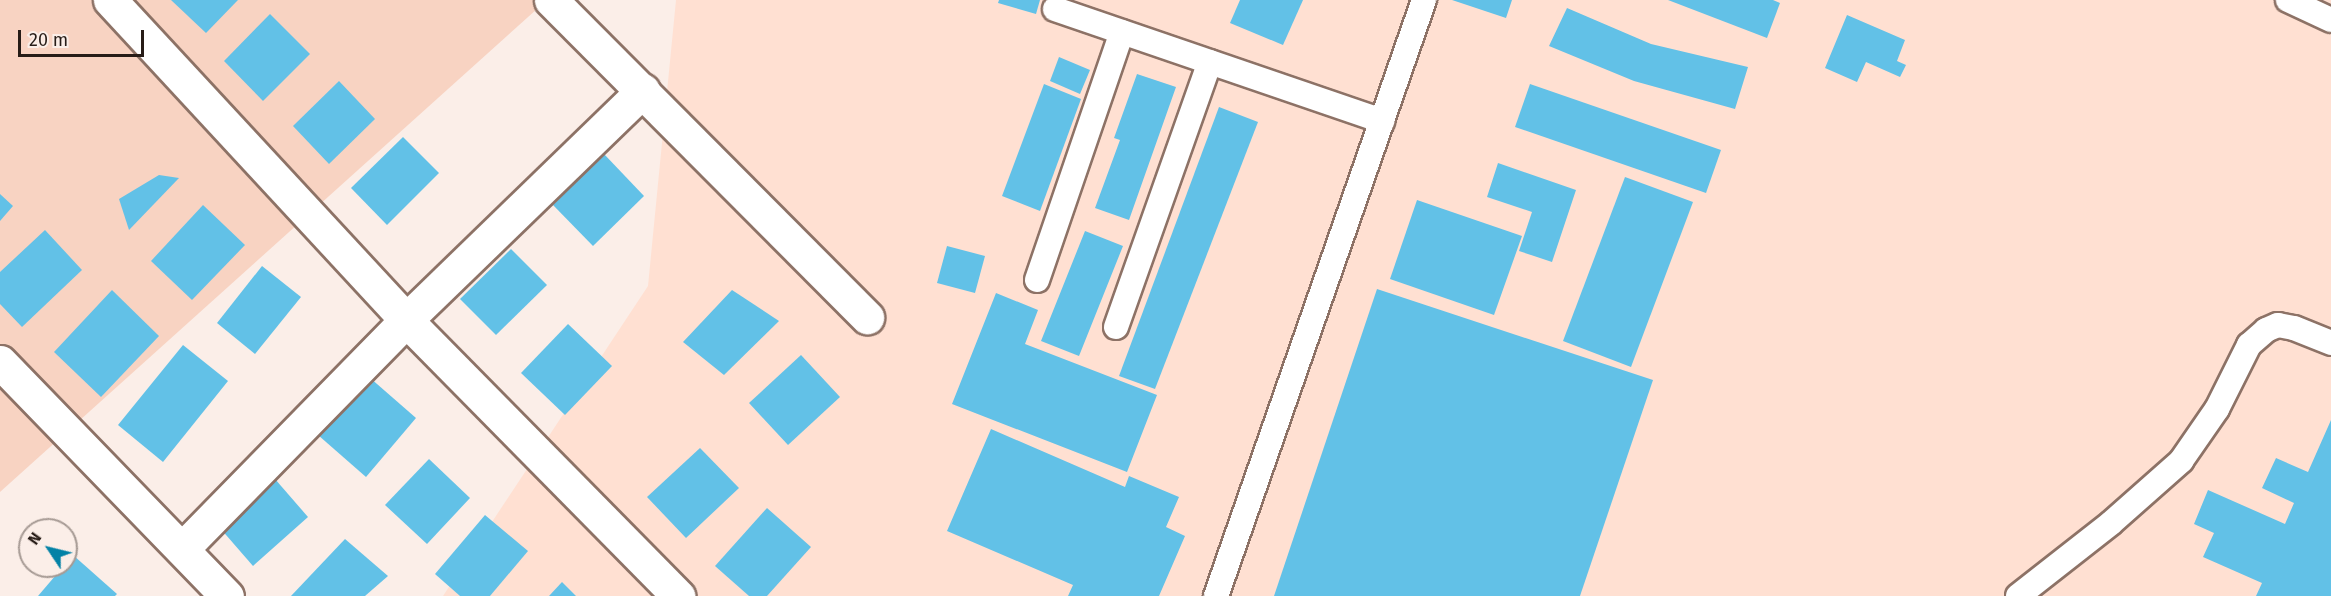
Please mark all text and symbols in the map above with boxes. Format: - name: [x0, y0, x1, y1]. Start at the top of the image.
- scale bar: [21, 18, 147, 56]
- text: 20 m: [29, 29, 68, 51]
- north arrow: [18, 518, 78, 578]
- text: N: [24, 529, 45, 548]

